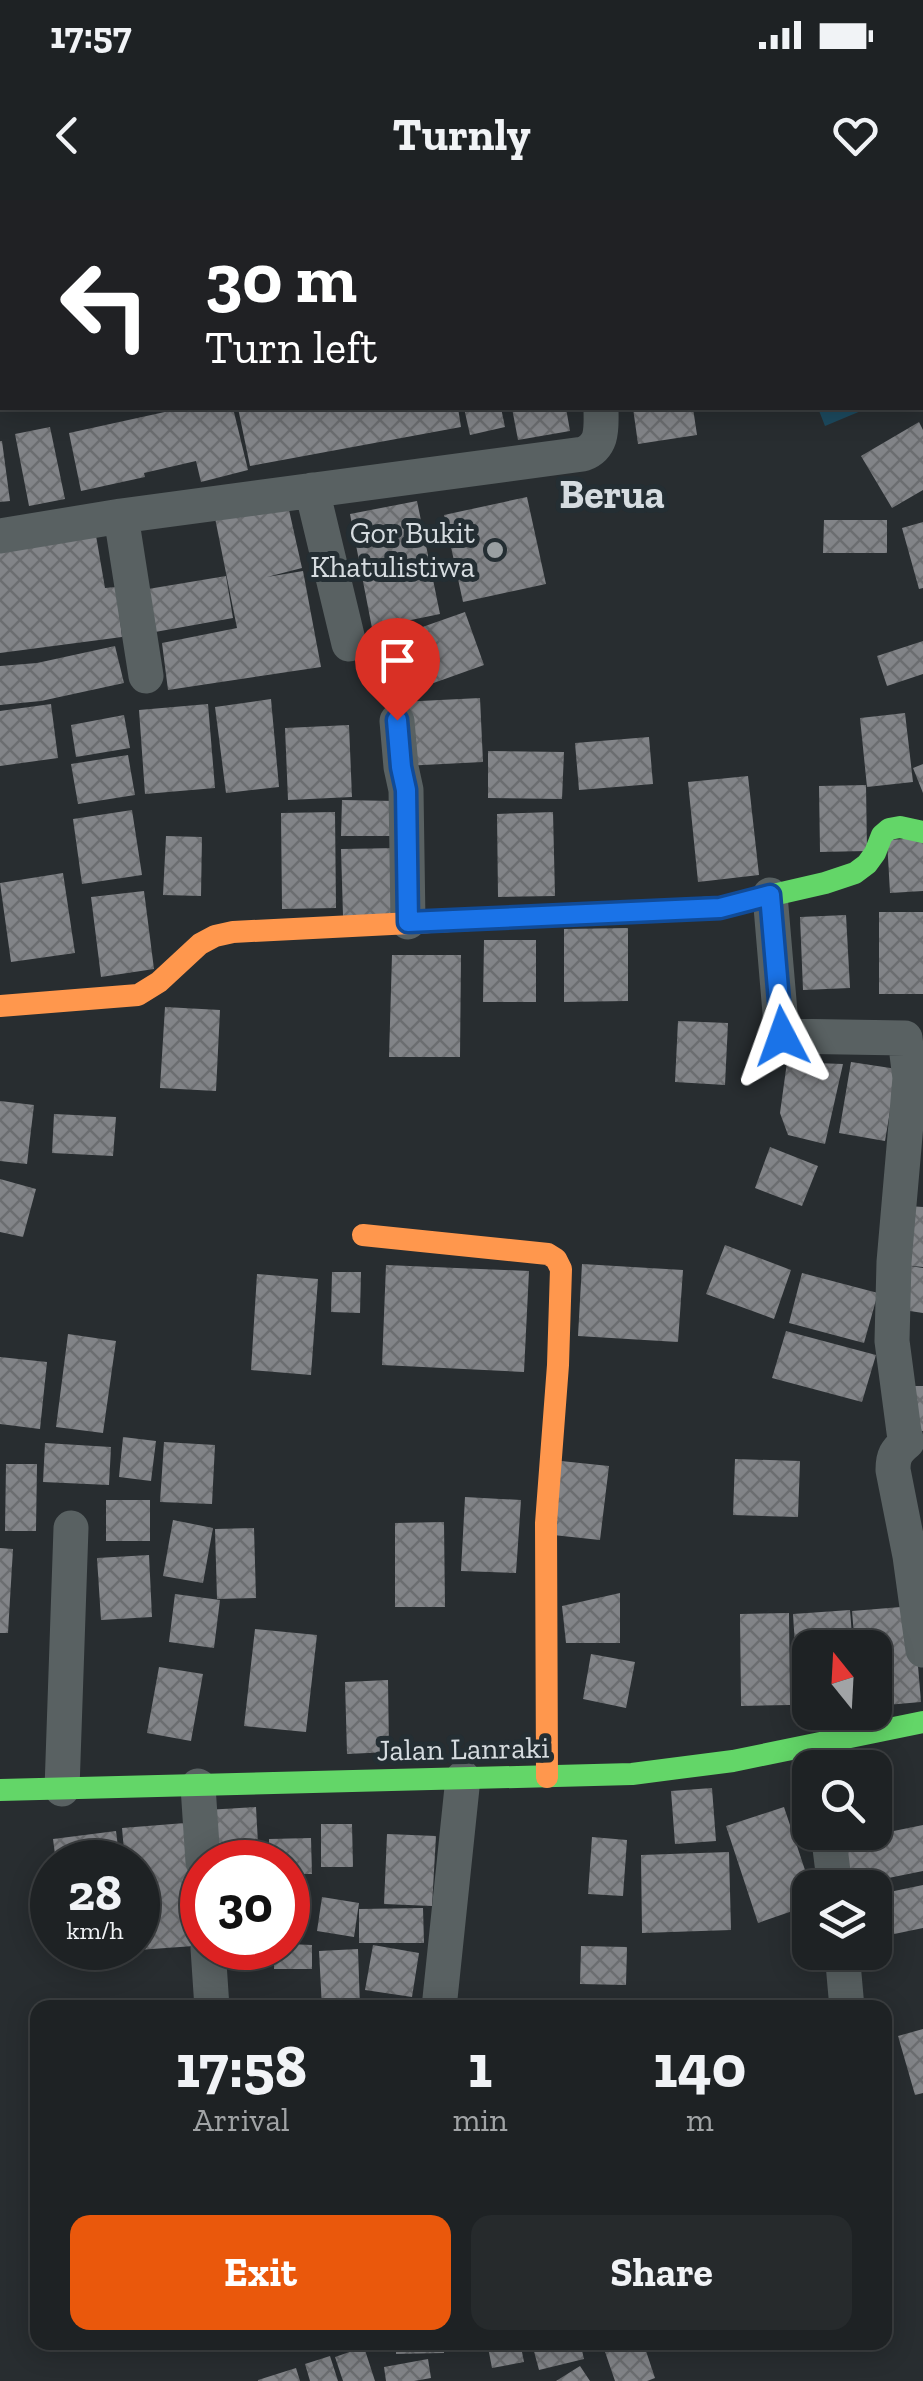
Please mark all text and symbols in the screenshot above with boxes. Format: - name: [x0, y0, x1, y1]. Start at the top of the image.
- text: 17:57: [50, 12, 131, 58]
- icon: back: [40, 108, 95, 163]
- text: Turnly: [392, 108, 531, 162]
- icon: heart: [828, 108, 883, 163]
- text: 30 m: [205, 236, 357, 320]
- icon: left: [40, 240, 170, 370]
- text: Turn left: [205, 321, 377, 375]
- district label: Berua: [559, 470, 665, 518]
- place label: Gor Bukit Khatulistiwa: [310, 515, 475, 585]
- marker: Gor Bukit Khatulistiwa: [484, 539, 506, 561]
- pin: [355, 618, 440, 721]
- icon: arrive: [370, 633, 425, 688]
- position arrow: [730, 984, 834, 1088]
- north arrow: [792, 1630, 892, 1730]
- map controls: [792, 1630, 892, 1970]
- street label: Jalan Lanraki: [376, 1729, 550, 1769]
- button: search: [792, 1750, 892, 1850]
- speed limit sign: 30: [180, 1840, 310, 1970]
- text: 28: [68, 1863, 122, 1923]
- button: layers: [792, 1870, 892, 1970]
- text: km/h: [66, 1915, 124, 1945]
- text: 17:58: [176, 2030, 307, 2102]
- text: 1: [468, 2030, 492, 2102]
- text: 140: [653, 2030, 746, 2102]
- text: Arrival: [193, 2101, 290, 2139]
- text: min: [453, 2101, 508, 2139]
- text: m: [686, 2101, 714, 2139]
- button: Exit: [70, 2215, 451, 2330]
- button: Share: [471, 2215, 852, 2330]

